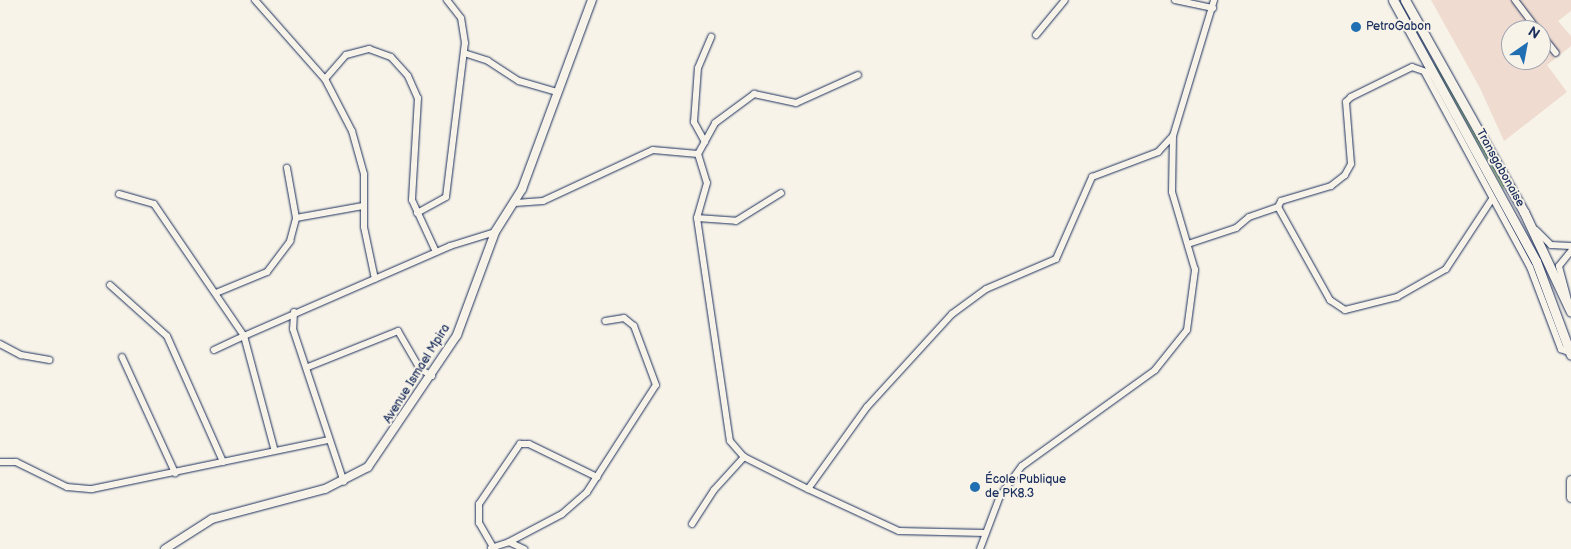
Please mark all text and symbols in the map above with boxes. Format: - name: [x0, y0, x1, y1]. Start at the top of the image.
- place label: PetroGabon: [1366, 20, 1431, 34]
- north arrow: [1501, 20, 1551, 70]
- marker: PetroGabon: [1350, 21, 1362, 33]
- text: N: [1525, 23, 1543, 43]
- street label: Transgabonaise: [1473, 126, 1527, 210]
- street label: Avenue Ismael Mpira: [381, 322, 453, 426]
- place label: École Publique de PK8.3: [985, 473, 1066, 501]
- marker: École Publique de PK8.3: [969, 481, 981, 493]

